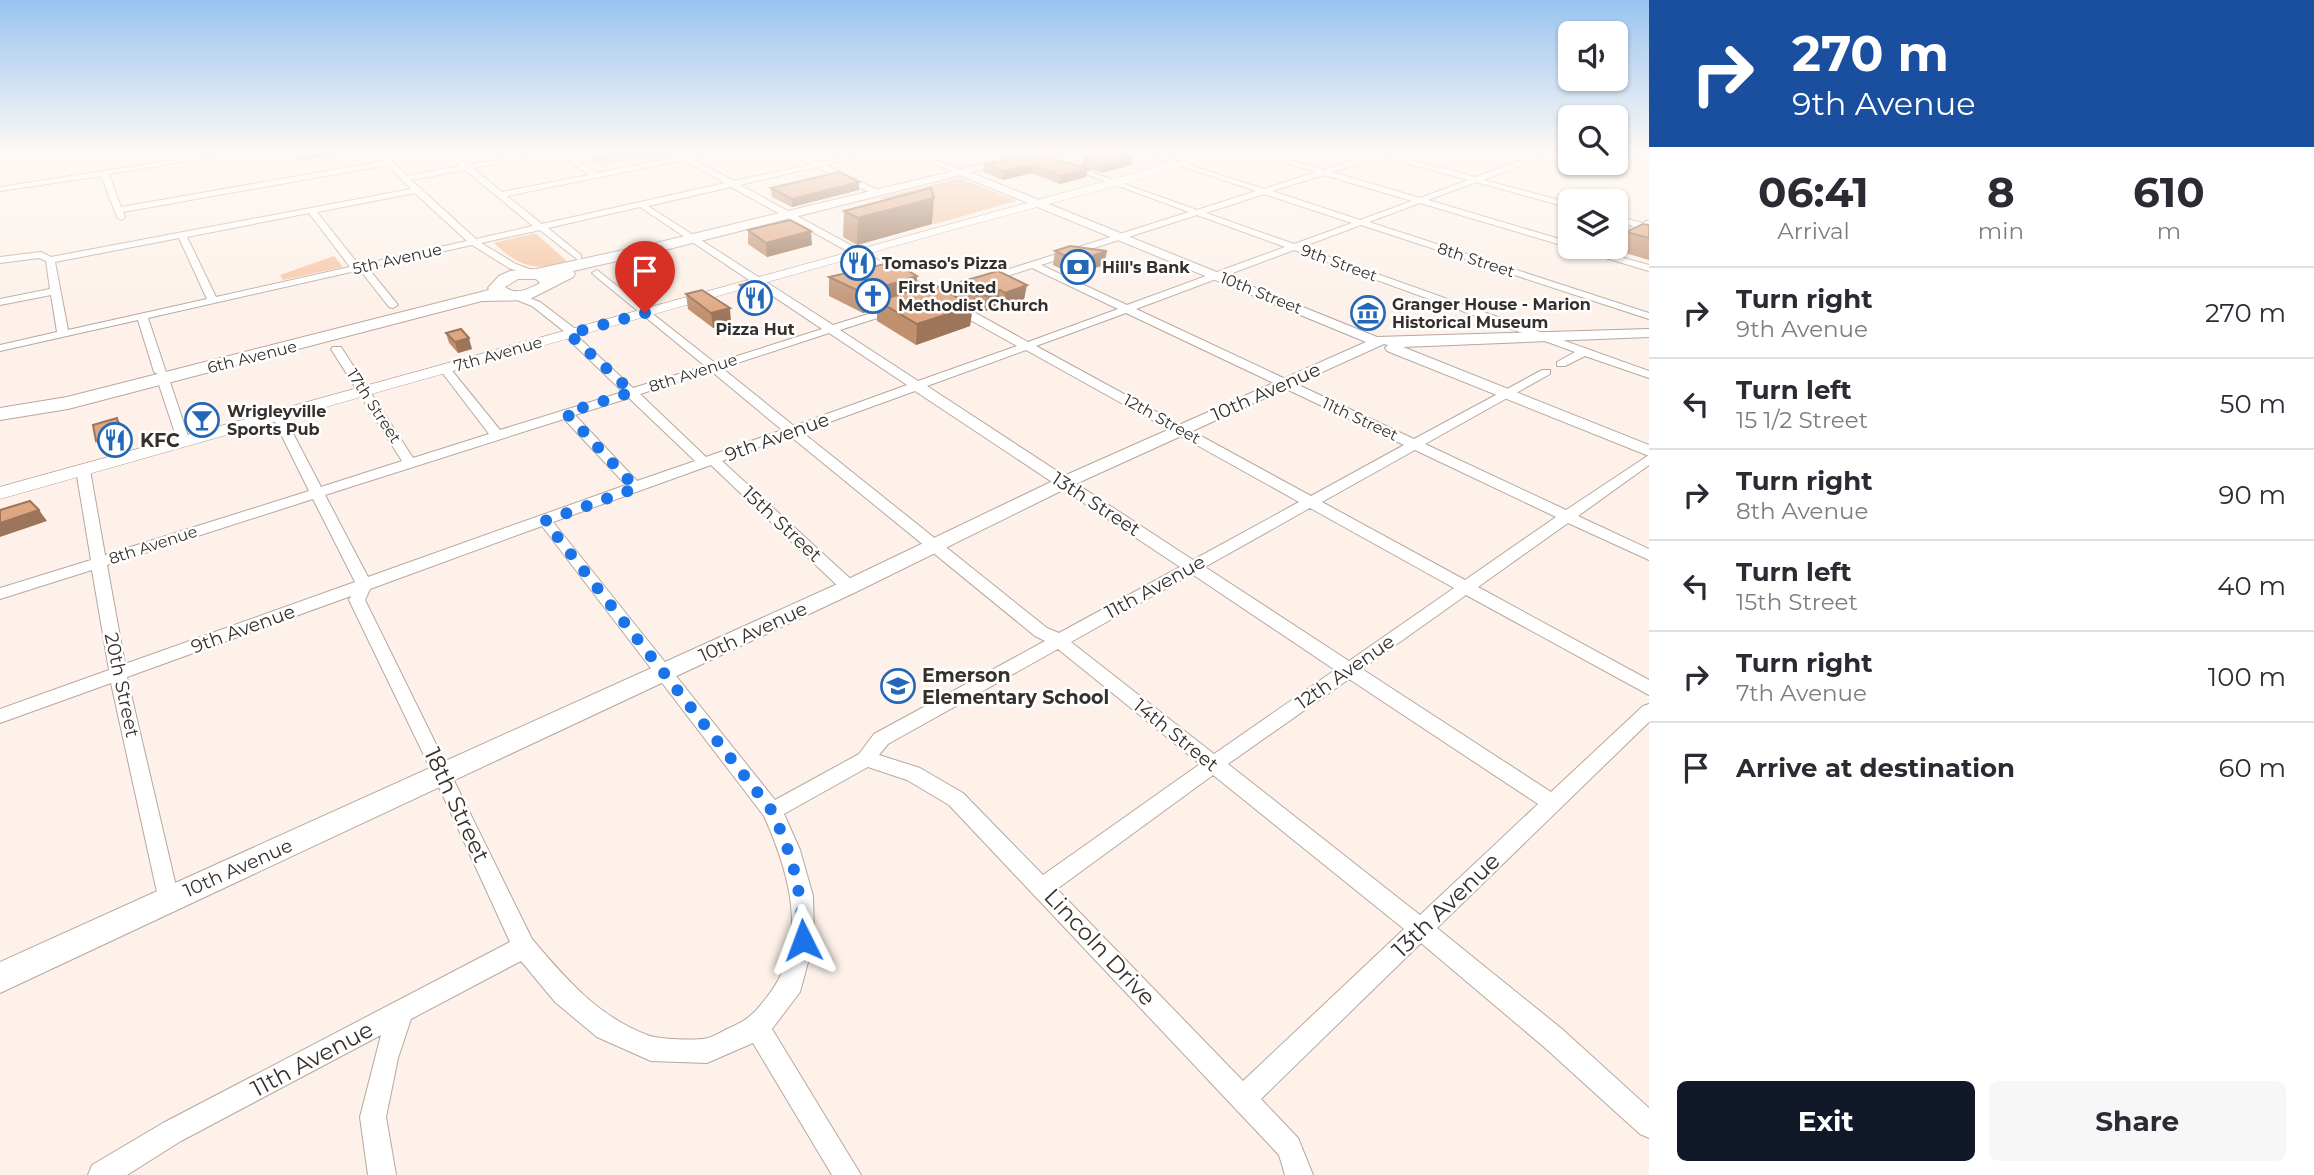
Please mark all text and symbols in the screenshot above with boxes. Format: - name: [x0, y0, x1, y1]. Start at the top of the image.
- map controls: [1558, 21, 1628, 259]
- button: sound: [1558, 21, 1628, 91]
- text: 270 m: [1792, 24, 1949, 83]
- icon: right: [1677, 28, 1768, 119]
- text: 9th Avenue: [1792, 84, 1976, 123]
- button: search: [1558, 105, 1628, 175]
- text: 06:41: [1758, 166, 1869, 218]
- text: 8: [1987, 166, 2015, 218]
- text: 610: [2133, 166, 2205, 218]
- button: layers: [1558, 189, 1628, 259]
- text: Arrival: [1777, 217, 1850, 245]
- text: min: [1978, 217, 2024, 245]
- text: m: [2157, 217, 2181, 245]
- street label: 8th Street: [1435, 239, 1517, 282]
- street label: 5th Avenue: [351, 240, 443, 278]
- street label: 9th Street: [1298, 240, 1380, 286]
- pin: [615, 241, 675, 313]
- restaurant icon: Tomaso's Pizza: [839, 244, 877, 282]
- bank icon: Hill's Bank: [1059, 248, 1097, 286]
- icon: arrive: [626, 252, 664, 290]
- place label: Tomaso's Pizza: [882, 254, 1007, 273]
- place label: Hill's Bank: [1102, 258, 1190, 277]
- street label: 10th Street: [1217, 268, 1305, 318]
- church icon: First United Methodist Church: [854, 277, 892, 315]
- place label: First United Methodist Church: [898, 278, 1049, 315]
- restaurant icon: Pizza Hut: [736, 279, 774, 317]
- text: Turn right: [1736, 283, 1872, 315]
- museum icon: Granger House - Marion Historical Museum: [1349, 294, 1387, 332]
- icon: right: [1677, 294, 1715, 332]
- place label: Granger House - Marion Historical Museum: [1392, 295, 1591, 332]
- text: 270 m: [2205, 297, 2286, 329]
- text: 9th Avenue: [1736, 315, 1868, 343]
- place label: Pizza Hut: [715, 320, 795, 339]
- street label: 7th Avenue: [452, 332, 544, 376]
- street label: 6th Avenue: [205, 337, 299, 377]
- street label: 8th Avenue: [646, 350, 740, 396]
- street label: 10th Avenue: [1208, 358, 1324, 426]
- street label: 17th Street: [343, 365, 405, 447]
- text: Turn left: [1736, 374, 1852, 406]
- icon: left: [1677, 385, 1715, 423]
- text: 50 m: [2220, 388, 2286, 420]
- street label: 12th Street: [1120, 390, 1204, 448]
- street label: 11th Street: [1319, 393, 1401, 445]
- bar icon: Wrigleyville Sports Pub: [183, 401, 221, 439]
- place label: Wrigleyville Sports Pub: [227, 402, 326, 439]
- text: 15 1/2 Street: [1736, 406, 1868, 434]
- street label: 9th Avenue: [722, 408, 832, 466]
- restaurant icon: KFC: [96, 421, 134, 459]
- place label: KFC: [140, 429, 180, 452]
- text: Turn right: [1736, 465, 1872, 497]
- street label: 13th Street: [1048, 467, 1145, 541]
- icon: right: [1677, 476, 1715, 514]
- text: 90 m: [2219, 479, 2286, 511]
- street label: 15th Street: [737, 481, 827, 567]
- text: 8th Avenue: [1736, 497, 1868, 525]
- street label: 8th Avenue: [106, 522, 200, 568]
- street label: 11th Avenue: [1101, 550, 1209, 624]
- text: Turn left: [1736, 556, 1852, 588]
- icon: left: [1677, 567, 1715, 605]
- text: 40 m: [2217, 570, 2286, 602]
- text: 15th Street: [1736, 588, 1858, 616]
- street label: 10th Avenue: [695, 597, 811, 667]
- street label: 9th Avenue: [188, 600, 298, 658]
- street label: 12th Avenue: [1291, 630, 1399, 714]
- street label: 20th Street: [100, 631, 144, 740]
- text: Turn right: [1736, 647, 1872, 679]
- icon: right: [1677, 658, 1715, 696]
- text: 100 m: [2208, 661, 2286, 693]
- place label: Emerson Elementary School: [922, 664, 1109, 709]
- school or university icon: Emerson Elementary School: [879, 667, 917, 705]
- text: 7th Avenue: [1736, 679, 1867, 707]
- street label: 14th Street: [1129, 694, 1223, 776]
- street label: 18th Street: [418, 743, 496, 867]
- icon: arrive: [1677, 749, 1715, 787]
- text: Arrive at destination: [1736, 752, 2015, 784]
- text: 60 m: [2219, 752, 2286, 784]
- street label: 10th Avenue: [180, 834, 296, 902]
- street label: 13th Avenue: [1386, 847, 1506, 963]
- street label: Lincoln Drive: [1038, 882, 1162, 1012]
- position arrow: [766, 903, 840, 977]
- street label: 11th Avenue: [246, 1015, 378, 1103]
- button: Exit: [1677, 1081, 1975, 1161]
- button: Share: [1989, 1081, 2286, 1161]

